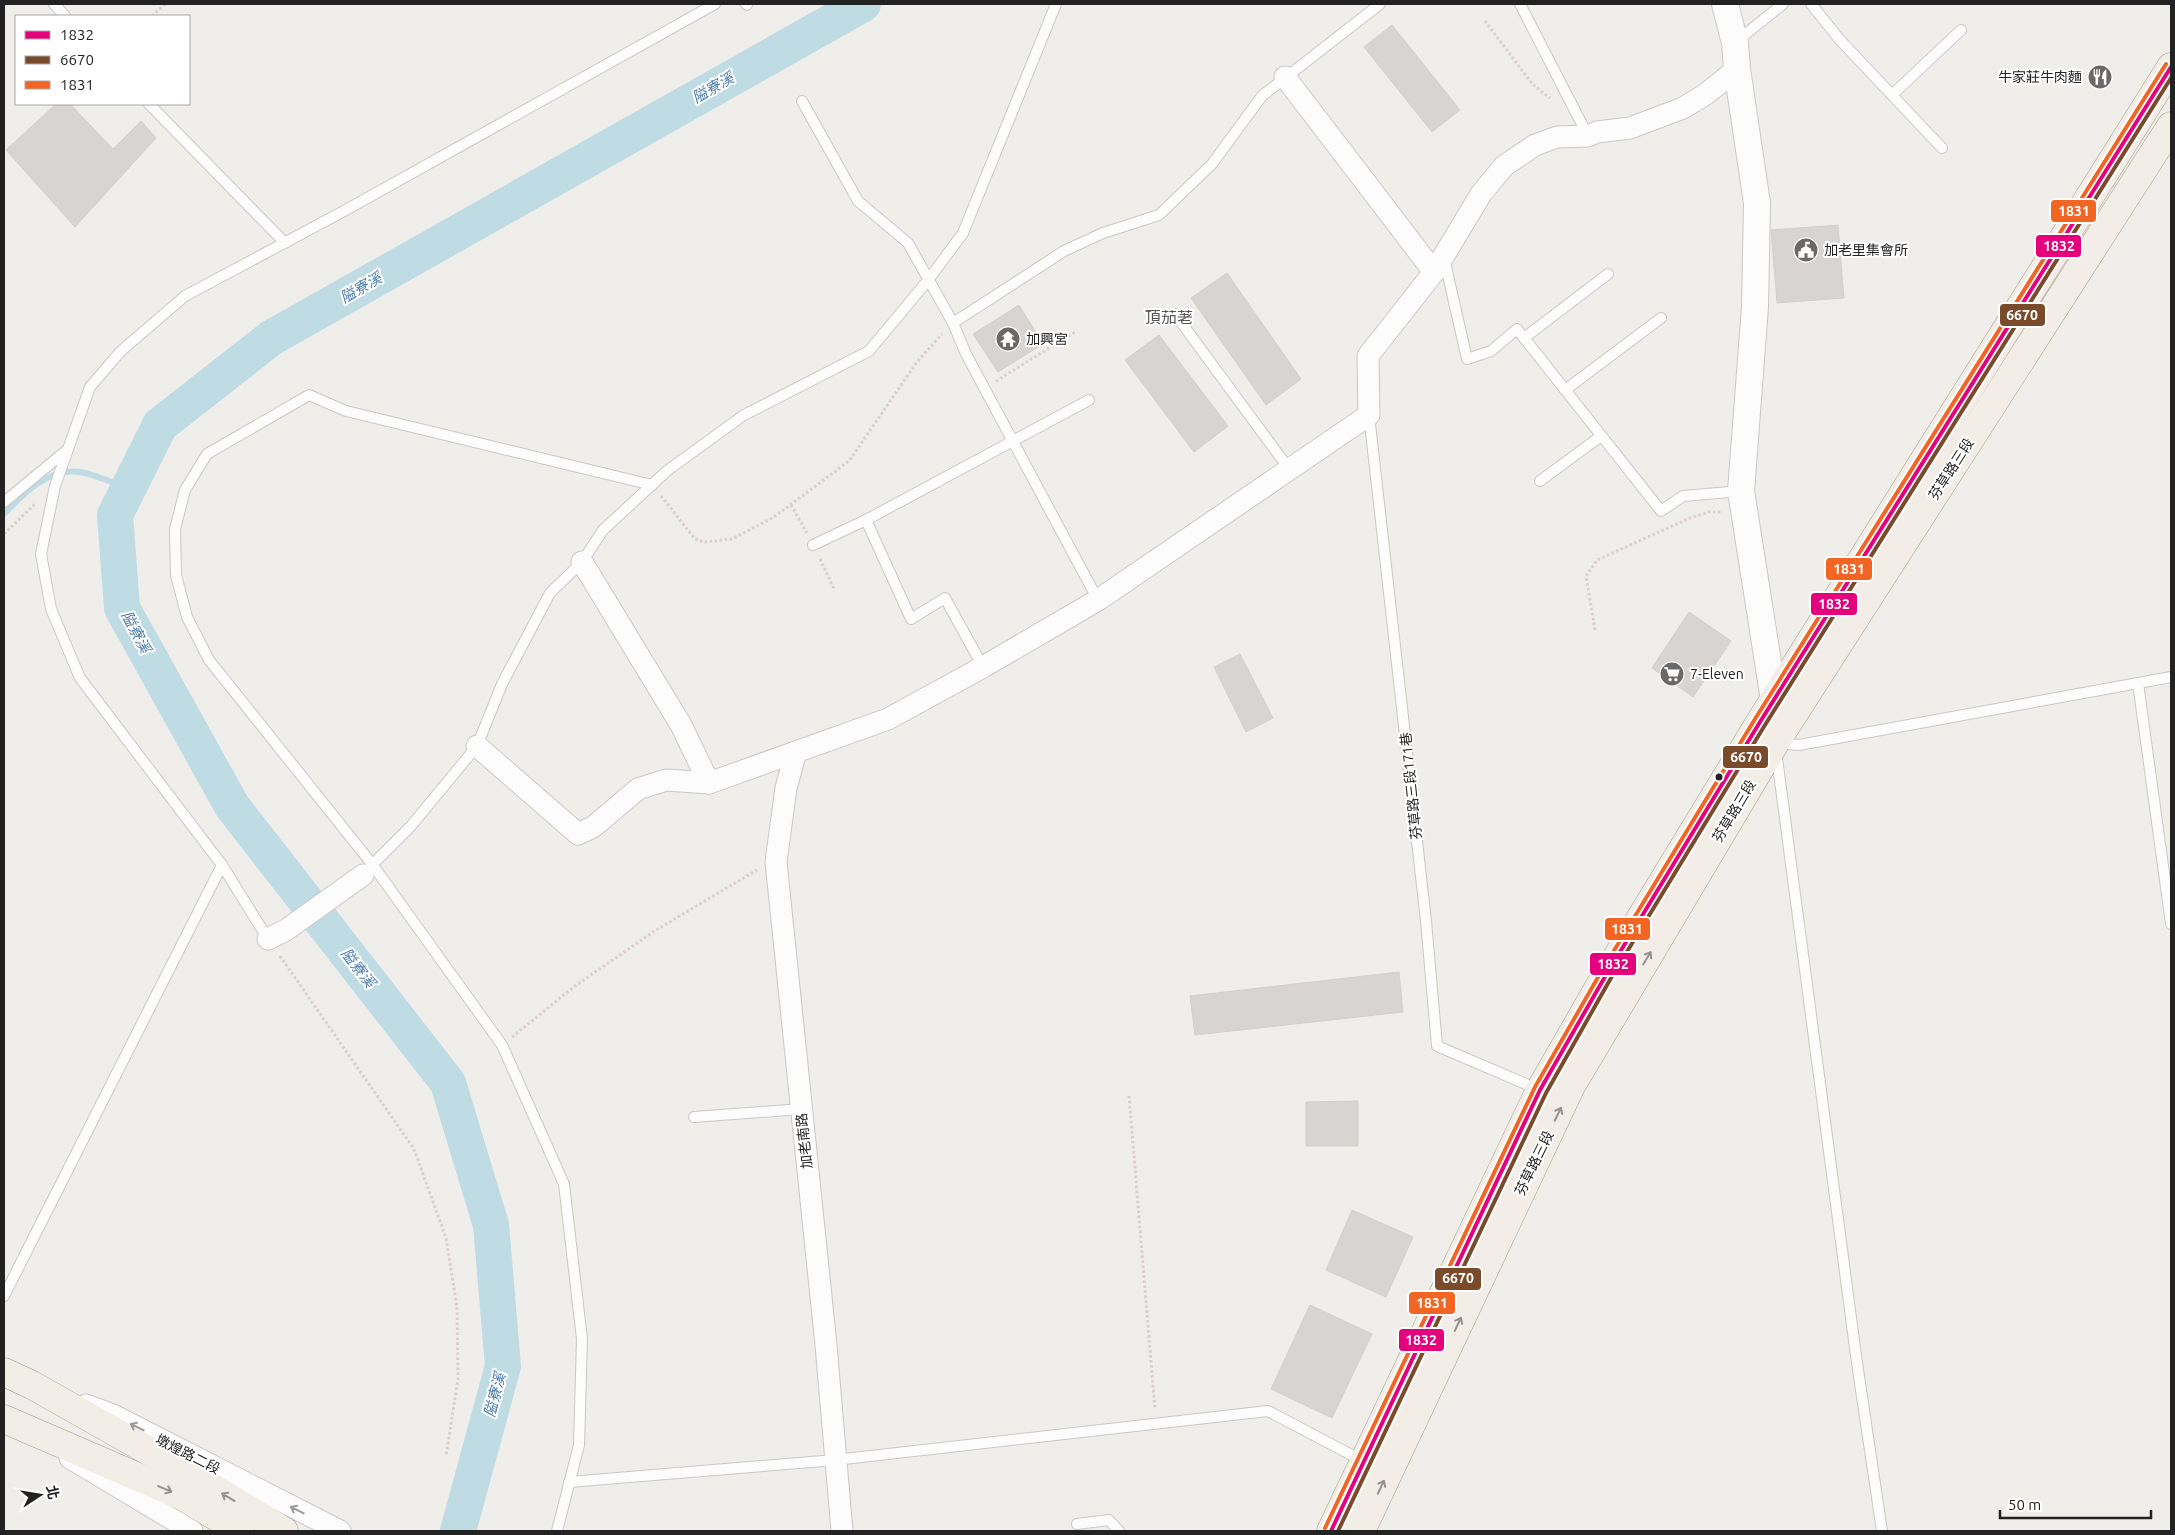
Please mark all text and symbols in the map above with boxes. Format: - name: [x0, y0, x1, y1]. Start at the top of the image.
- legend: [15, 15, 190, 105]
- text: 1832: [60, 26, 94, 43]
- text: 6670: [60, 51, 94, 68]
- restaurant icon: 牛家莊牛肉麵: [2087, 64, 2113, 90]
- water label: 隘寮溪: [689, 68, 738, 106]
- place label: 牛家莊牛肉麵: [1998, 69, 2082, 85]
- text: 1831: [60, 76, 94, 93]
- line badge: 1831: [2050, 199, 2097, 223]
- text: 1831: [2058, 203, 2090, 219]
- line badge: 1832: [2035, 234, 2082, 258]
- public building icon: 加老里集會所: [1793, 237, 1819, 263]
- text: 1832: [2043, 238, 2075, 254]
- place label: 加老里集會所: [1824, 242, 1908, 258]
- water label: 隘寮溪: [337, 268, 386, 306]
- line badge: 6670: [1999, 303, 2046, 327]
- text: 6670: [2006, 307, 2038, 323]
- district label: 頂茄荖: [1145, 308, 1193, 326]
- temple icon: 加興宮: [995, 326, 1021, 352]
- place label: 加興宮: [1026, 331, 1068, 347]
- street label: 芬草路三段: [1925, 435, 1977, 503]
- line badge: 1831: [1825, 557, 1873, 581]
- text: 1831: [1833, 561, 1865, 577]
- line badge: 1832: [1810, 592, 1858, 616]
- text: 1832: [1818, 596, 1850, 612]
- water label: 隘寮溪: [118, 608, 155, 657]
- supermarket icon: 7-Eleven: [1659, 661, 1685, 687]
- place label: 7-Eleven: [1690, 666, 1744, 682]
- street label: 芬草路三段171巷: [1397, 732, 1425, 840]
- line badge: 6670: [1722, 745, 1769, 769]
- text: 6670: [1730, 749, 1762, 765]
- unlabelled marker: [1714, 772, 1724, 782]
- street label: 芬草路三段: [1709, 777, 1759, 845]
- line badge: 1831: [1604, 917, 1651, 941]
- text: 1831: [1611, 921, 1643, 937]
- water label: 隘寮溪: [338, 945, 380, 992]
- line badge: 1832: [1589, 952, 1637, 976]
- one-way arrow: [1643, 952, 1653, 966]
- text: 1832: [1597, 956, 1629, 972]
- one-way arrow: [1553, 1107, 1563, 1122]
- street label: 加老南路: [793, 1112, 815, 1170]
- street label: 芬草路三段: [1511, 1128, 1557, 1198]
- line badge: 6670: [1434, 1267, 1482, 1291]
- text: 6670: [1442, 1270, 1474, 1286]
- line badge: 1831: [1408, 1291, 1456, 1315]
- text: 1831: [1416, 1295, 1448, 1311]
- one-way arrow: [1453, 1317, 1463, 1332]
- line badge: 1832: [1398, 1328, 1445, 1352]
- text: 1832: [1405, 1332, 1437, 1348]
- water label: 隘寮溪: [480, 1369, 509, 1419]
- one-way arrow: [129, 1422, 144, 1432]
- street label: 墩煌路二段: [153, 1431, 223, 1477]
- north arrow: [15, 1470, 65, 1520]
- one-way arrow: [1377, 1480, 1387, 1495]
- text: 北: [43, 1484, 62, 1501]
- one-way arrow: [157, 1484, 172, 1494]
- scale bar: [2000, 1488, 2151, 1520]
- one-way arrow: [221, 1492, 235, 1502]
- text: 50 m: [2008, 1496, 2041, 1513]
- one-way arrow: [289, 1505, 304, 1515]

